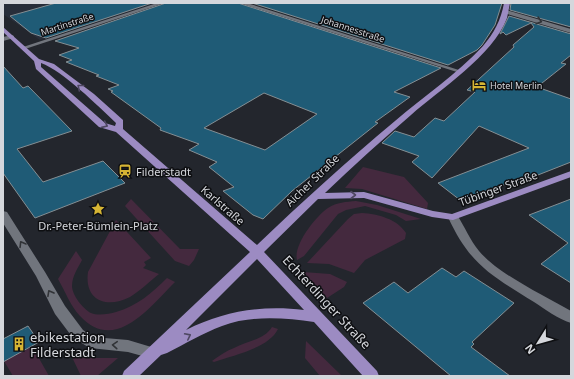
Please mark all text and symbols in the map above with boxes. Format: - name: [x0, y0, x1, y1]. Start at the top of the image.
- street label: Martinstraße: [39, 9, 95, 39]
- street label: Johannesstraße: [319, 12, 386, 45]
- one-way arrow: [535, 16, 542, 25]
- hotel icon: Hotel Merlin: [471, 77, 487, 93]
- place label: Hotel Merlin: [490, 79, 542, 92]
- one-way arrow: [77, 85, 84, 92]
- one-way arrow: [101, 120, 108, 128]
- street label: Aicher Straße: [282, 151, 342, 209]
- station icon: Filderstadt: [117, 163, 133, 179]
- place label: Filderstadt: [136, 164, 191, 179]
- street label: Tübinger Straße: [457, 167, 539, 209]
- street label: Karlstraße: [198, 182, 248, 228]
- one-way arrow: [350, 191, 356, 199]
- place icon: Dr.-Peter-Bümlein-Platz: [90, 201, 106, 217]
- place label: Dr.-Peter-Bümlein-Platz: [38, 218, 158, 233]
- one-way arrow: [19, 241, 26, 248]
- street label: Echterdinger Straße: [279, 251, 375, 353]
- one-way arrow: [47, 290, 54, 297]
- north arrow: [518, 323, 558, 363]
- place label: ebikestation Filderstadt: [30, 328, 105, 361]
- one-way arrow: [184, 333, 191, 341]
- building icon: ebikestation Filderstadt: [11, 336, 27, 352]
- one-way arrow: [112, 341, 118, 350]
- text: N: [521, 341, 538, 357]

